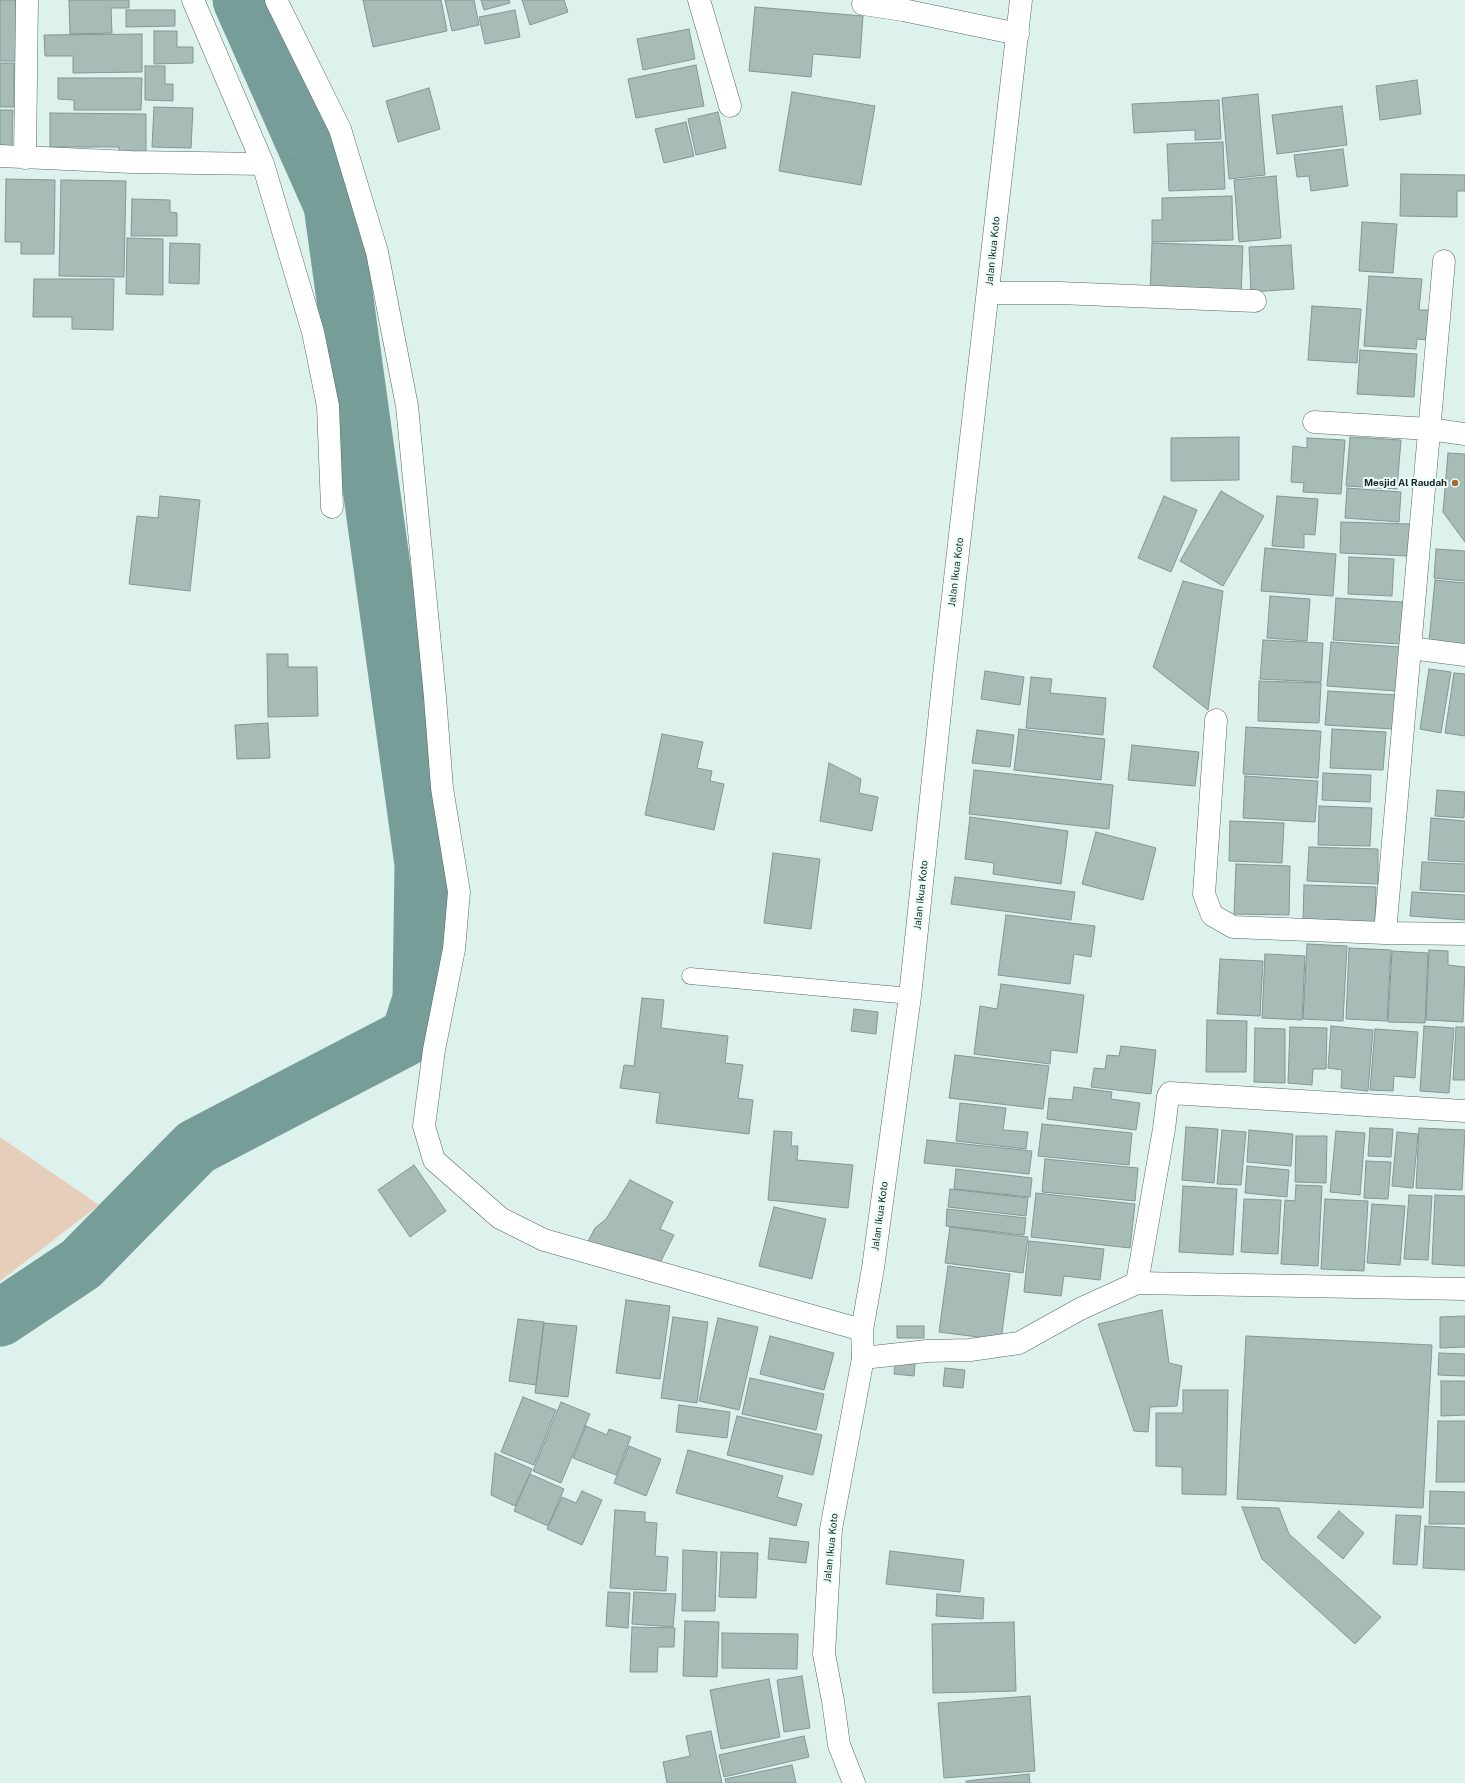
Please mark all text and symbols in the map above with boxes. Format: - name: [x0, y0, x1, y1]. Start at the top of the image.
- street label: Jalan Ikua Koto: [983, 216, 1003, 286]
- place label: Mesjid Al Raudah: [1364, 477, 1447, 489]
- marker: Mesjid Al Raudah: [1450, 478, 1460, 488]
- street label: Jalan Ikua Koto: [946, 537, 966, 607]
- street label: Jalan Ikua Koto: [911, 860, 931, 930]
- street label: Jalan Ikua Koto: [869, 1181, 891, 1251]
- street label: Jalan Ikua Koto: [821, 1513, 841, 1583]

